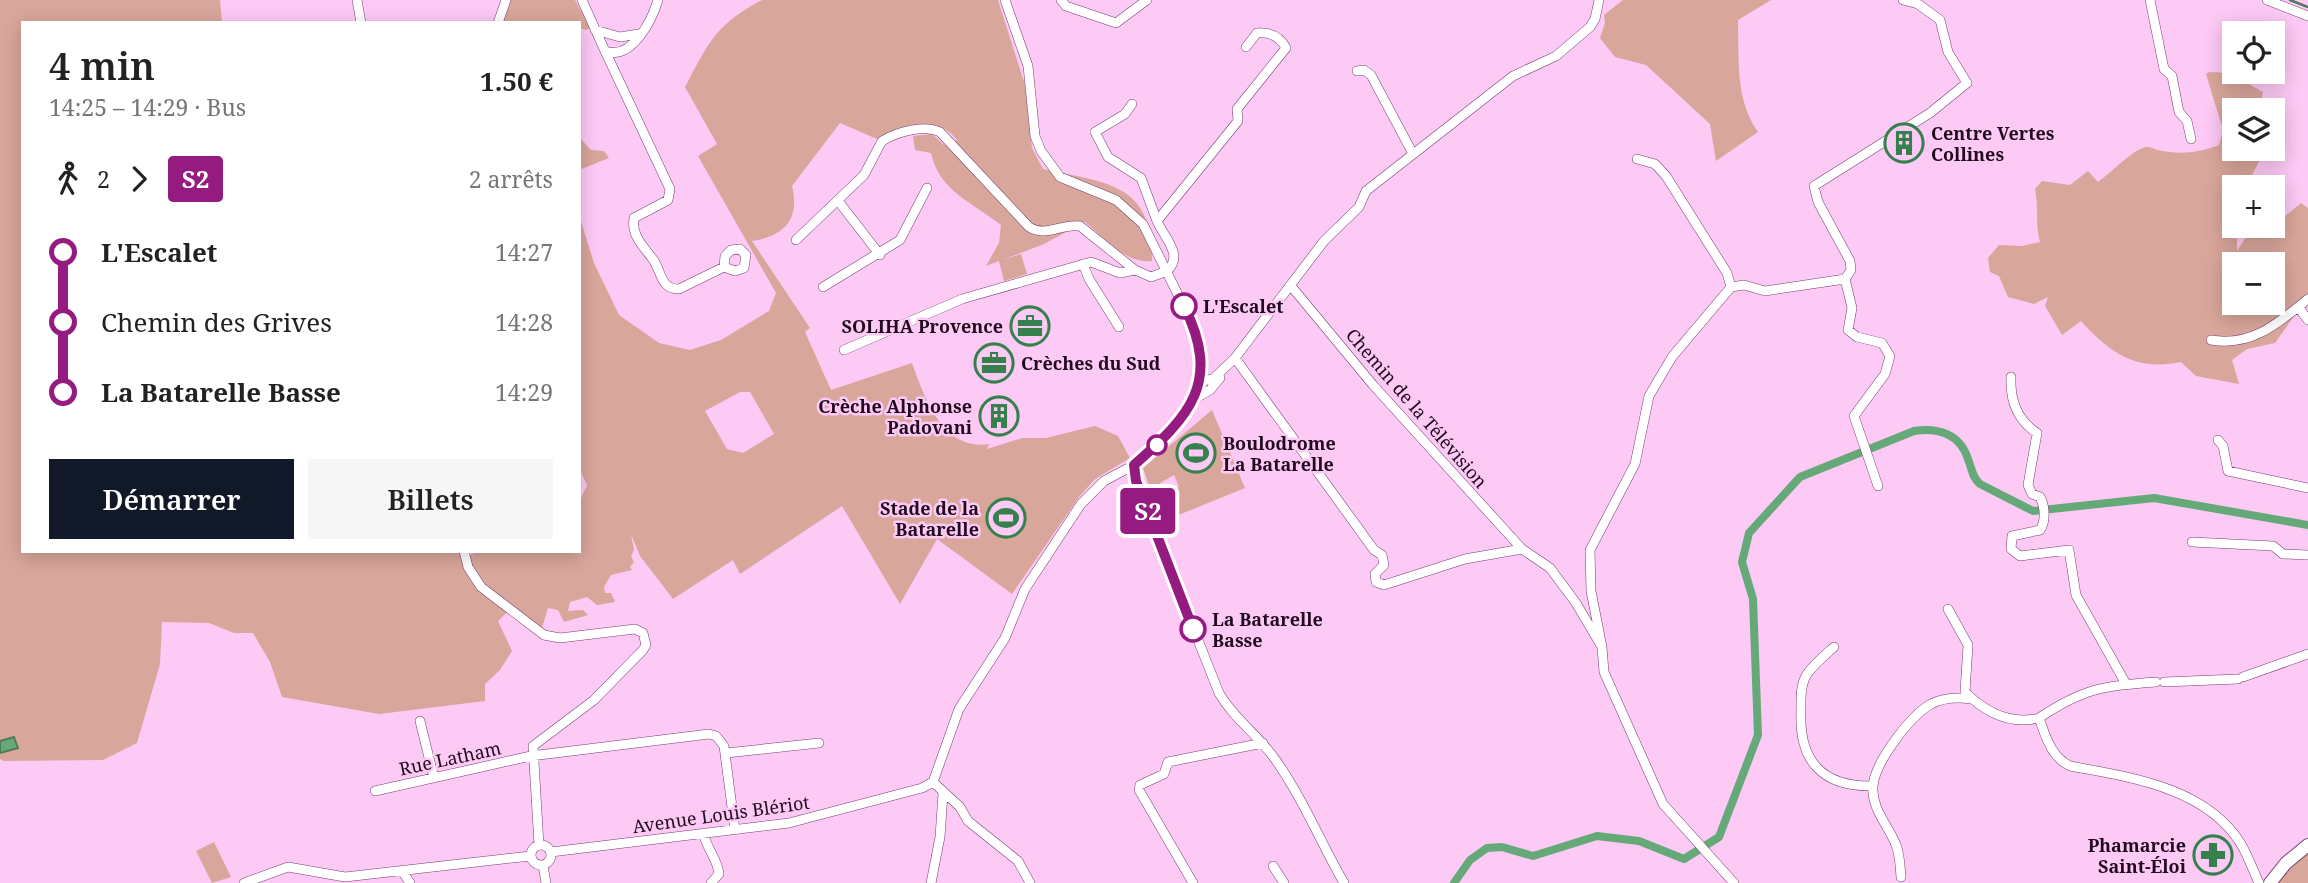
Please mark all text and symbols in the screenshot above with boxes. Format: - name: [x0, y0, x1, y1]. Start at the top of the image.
- map controls: [2222, 21, 2285, 315]
- button: locate: [2222, 21, 2285, 84]
- text: 4 min: [49, 39, 155, 91]
- text: 1.50 €: [480, 63, 553, 99]
- text: 14:25 – 14:29 · Bus: [49, 91, 246, 123]
- button: layers: [2222, 98, 2285, 161]
- place label: Centre Vertes Collines: [1931, 121, 2055, 166]
- building icon: Centre Vertes Collines: [1883, 122, 1925, 164]
- icon: walk: [49, 160, 87, 198]
- icon: forward: [120, 160, 158, 198]
- text: S2: [182, 162, 209, 195]
- text: 2: [97, 163, 110, 195]
- text: 2 arrêts: [469, 163, 553, 195]
- button: +: [2222, 175, 2285, 238]
- text: L'Escalet: [101, 234, 217, 270]
- text: 14:27: [495, 236, 553, 268]
- button: −: [2222, 252, 2285, 315]
- marker: L'Escalet: [1171, 293, 1197, 319]
- place label: L'Escalet: [1203, 294, 1284, 318]
- text: Chemin des Grives: [101, 304, 332, 340]
- office icon: SOLIHA Provence: [1009, 305, 1051, 347]
- text: 14:28: [495, 306, 553, 338]
- place label: SOLIHA Provence: [842, 314, 1003, 338]
- street label: Chemin de la Télévision: [1341, 323, 1493, 493]
- office icon: Crèches du Sud: [973, 342, 1015, 384]
- place label: Crèches du Sud: [1021, 351, 1161, 375]
- text: La Batarelle Basse: [101, 374, 341, 410]
- text: 14:29: [495, 376, 553, 408]
- place label: Crèche Alphonse Padovani: [818, 394, 973, 439]
- building icon: Crèche Alphonse Padovani: [978, 395, 1020, 437]
- place label: Boulodrome La Batarelle: [1223, 431, 1336, 476]
- sports icon: Boulodrome La Batarelle: [1175, 432, 1217, 474]
- unlabelled marker: [1147, 435, 1167, 455]
- button: Démarrer: [49, 459, 294, 539]
- button: Billets: [308, 459, 553, 539]
- line badge: S2: [1116, 488, 1180, 534]
- text: S2: [1134, 494, 1162, 527]
- place label: Stade de la Batarelle: [880, 496, 979, 541]
- sports icon: Stade de la Batarelle: [985, 497, 1027, 539]
- place label: La Batarelle Basse: [1212, 607, 1323, 652]
- marker: La Batarelle Basse: [1180, 616, 1206, 642]
- street label: Rue Latham: [397, 735, 503, 781]
- street label: Avenue Louis Blériot: [631, 790, 811, 838]
- place label: Phamarcie Saint-Éloi: [2088, 833, 2187, 878]
- pharmacy icon: Phamarcie Saint-Éloi: [2192, 834, 2234, 876]

